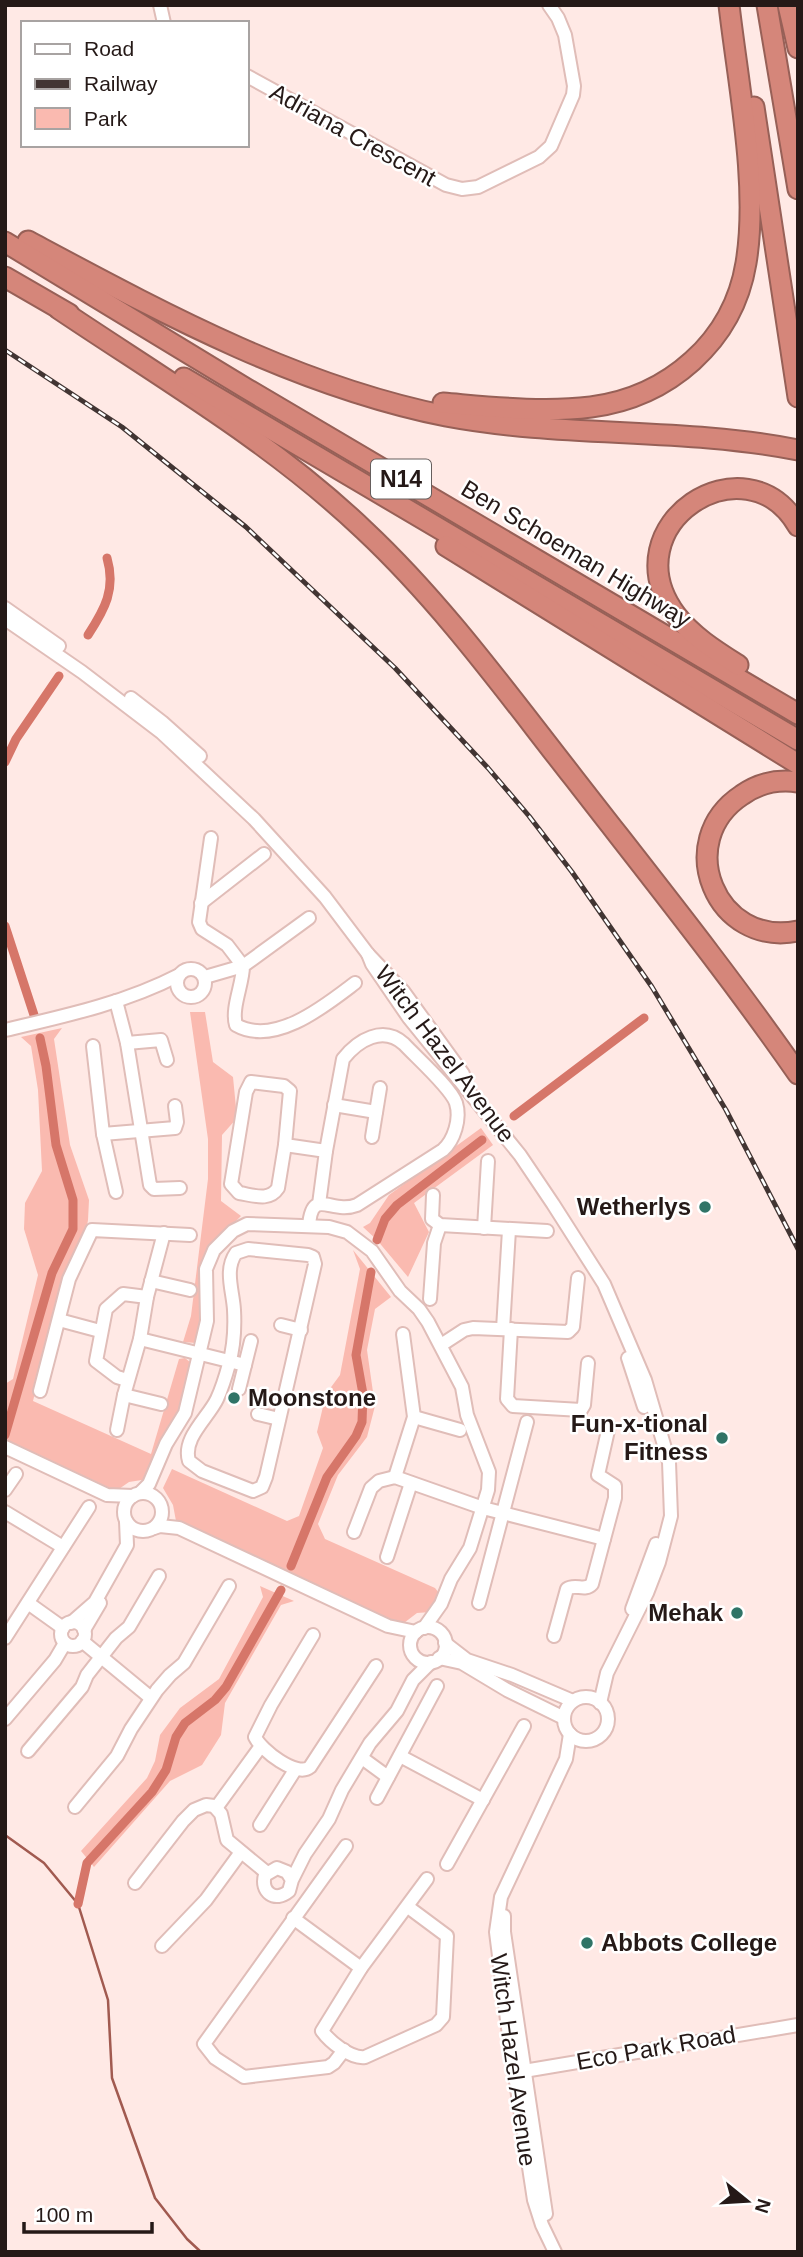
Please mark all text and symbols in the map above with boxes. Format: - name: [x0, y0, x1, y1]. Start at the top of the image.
- legend: [21, 21, 248, 147]
- text: Road: [84, 37, 134, 60]
- text: Railway: [84, 72, 158, 95]
- street label: Adriana Crescent: [266, 78, 441, 191]
- text: Park: [84, 107, 128, 130]
- road number: N14: [371, 460, 431, 499]
- street label: Ben Schoeman Highway: [457, 474, 696, 633]
- street label: Witch Hazel Avenue: [370, 960, 521, 1147]
- place label: Wetherlys: [577, 1193, 691, 1220]
- marker: Wetherlys: [697, 1199, 713, 1215]
- place label: Moonstone: [248, 1384, 376, 1411]
- marker: Moonstone: [226, 1390, 242, 1406]
- place label: Fun-x-tional Fitness: [571, 1410, 708, 1465]
- marker: Fun-x-tional Fitness: [714, 1430, 730, 1446]
- place label: Mehak: [648, 1599, 724, 1626]
- marker: Mehak: [729, 1605, 745, 1621]
- place label: Abbots College: [601, 1929, 777, 1956]
- marker: Abbots College: [579, 1935, 595, 1951]
- street label: Witch Hazel Avenue: [485, 1952, 542, 2168]
- street label: Eco Park Road: [574, 2020, 738, 2075]
- north arrow: [712, 2166, 782, 2236]
- scale bar: [24, 2190, 152, 2234]
- text: N: [751, 2196, 775, 2216]
- text: 100 m: [35, 2203, 93, 2226]

